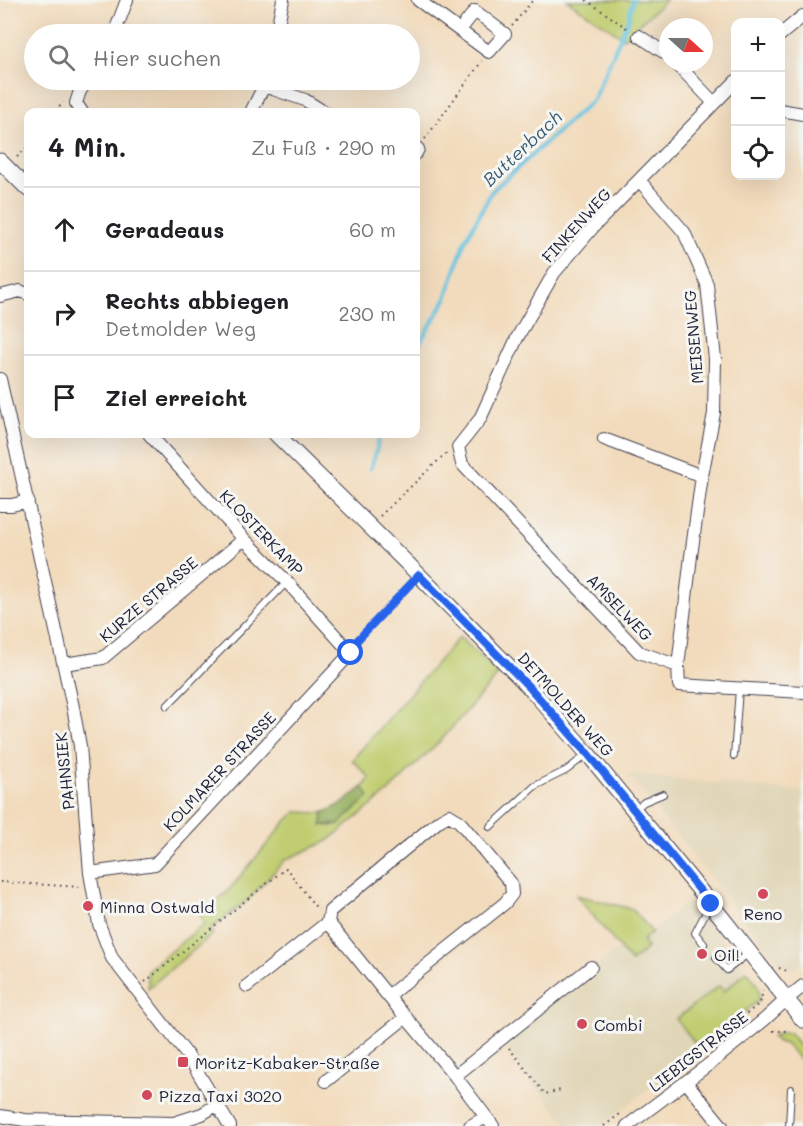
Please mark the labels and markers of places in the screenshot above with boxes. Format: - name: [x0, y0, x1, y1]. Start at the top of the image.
- marker: Reno: [756, 887, 770, 901]
- place label: Minna Ostwald: [100, 896, 215, 917]
- marker: Minna Ostwald: [81, 899, 95, 913]
- place label: Reno: [744, 903, 782, 924]
- place label: Oil!: [714, 944, 740, 965]
- marker: Oil!: [695, 947, 709, 961]
- place label: Combi: [594, 1014, 643, 1035]
- marker: Combi: [575, 1017, 589, 1031]
- place label: Moritz-Kabaker-Straße: [195, 1052, 380, 1073]
- marker: Moritz-Kabaker-Straße: [176, 1055, 190, 1069]
- place label: Pizza Taxi 3020: [159, 1085, 282, 1106]
- marker: Pizza Taxi 3020: [140, 1088, 154, 1102]

